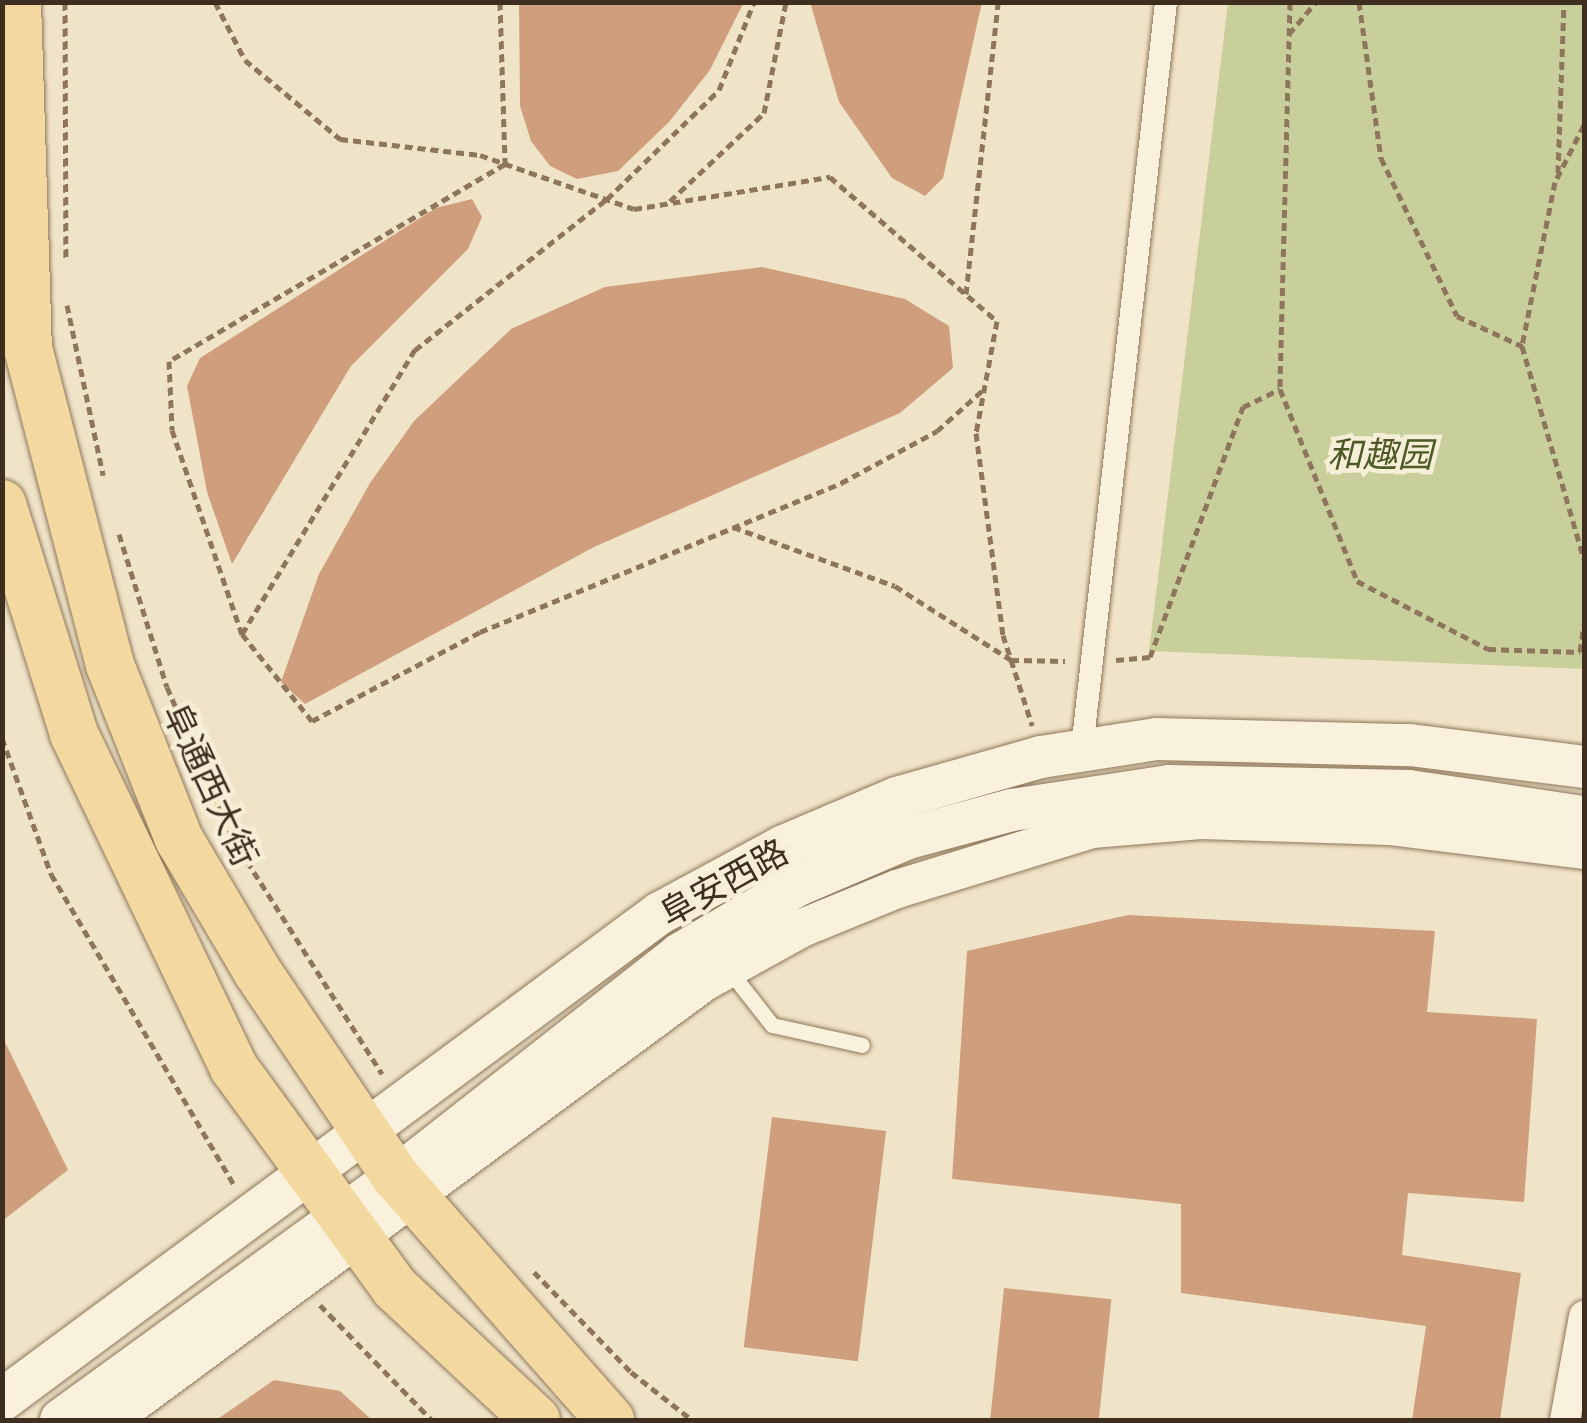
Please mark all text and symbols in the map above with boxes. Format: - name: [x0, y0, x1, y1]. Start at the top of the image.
- park label: 和趣园: [1328, 432, 1432, 474]
- street label: 阜通西大街: [156, 696, 268, 872]
- street label: 阜安西路: [652, 829, 794, 933]

